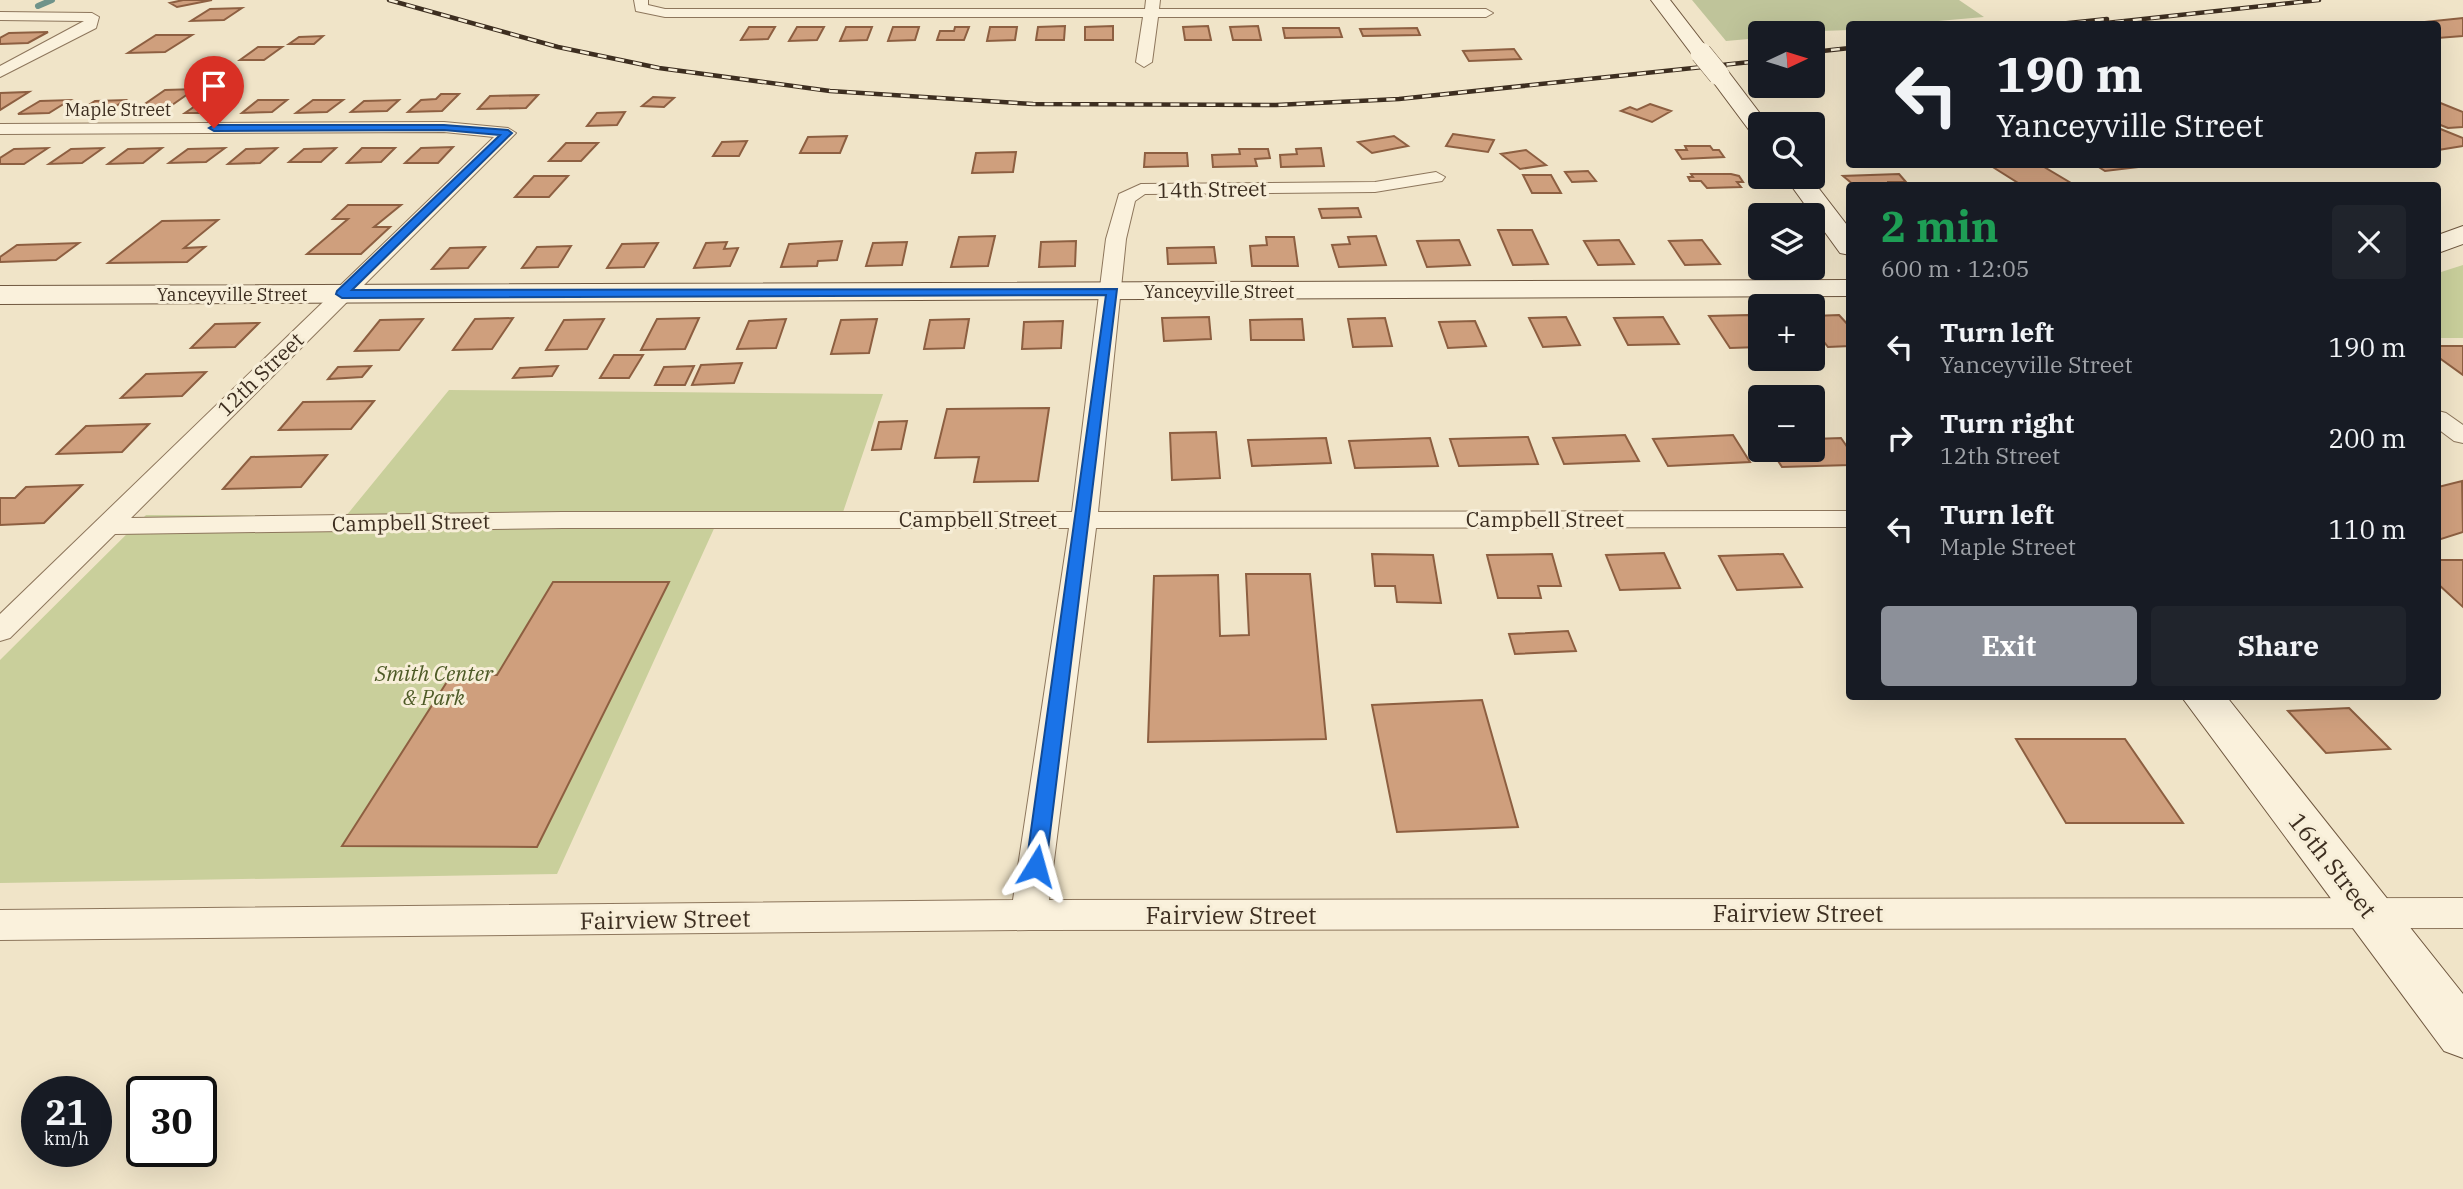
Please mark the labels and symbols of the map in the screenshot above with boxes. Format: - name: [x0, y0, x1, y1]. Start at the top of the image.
- north arrow: [1748, 21, 1825, 98]
- pin: [184, 56, 244, 128]
- street label: Maple Street: [65, 98, 171, 121]
- street label: 14th Street: [1157, 174, 1267, 204]
- street label: Yanceyville Street: [1144, 280, 1294, 303]
- street label: Yanceyville Street: [157, 283, 307, 306]
- street label: 12th Street: [211, 326, 309, 422]
- street label: Campbell Street: [899, 505, 1057, 533]
- street label: Campbell Street: [1466, 505, 1624, 533]
- street label: Campbell Street: [332, 507, 490, 537]
- park label: Smith Center & Park: [374, 659, 494, 711]
- street label: 16th Street: [2282, 806, 2384, 924]
- position arrow: [999, 829, 1073, 903]
- street label: Fairview Street: [1713, 897, 1883, 929]
- street label: Fairview Street: [1146, 899, 1316, 931]
- street label: Fairview Street: [579, 902, 751, 936]
- speed limit sign: 30: [126, 1076, 217, 1167]

